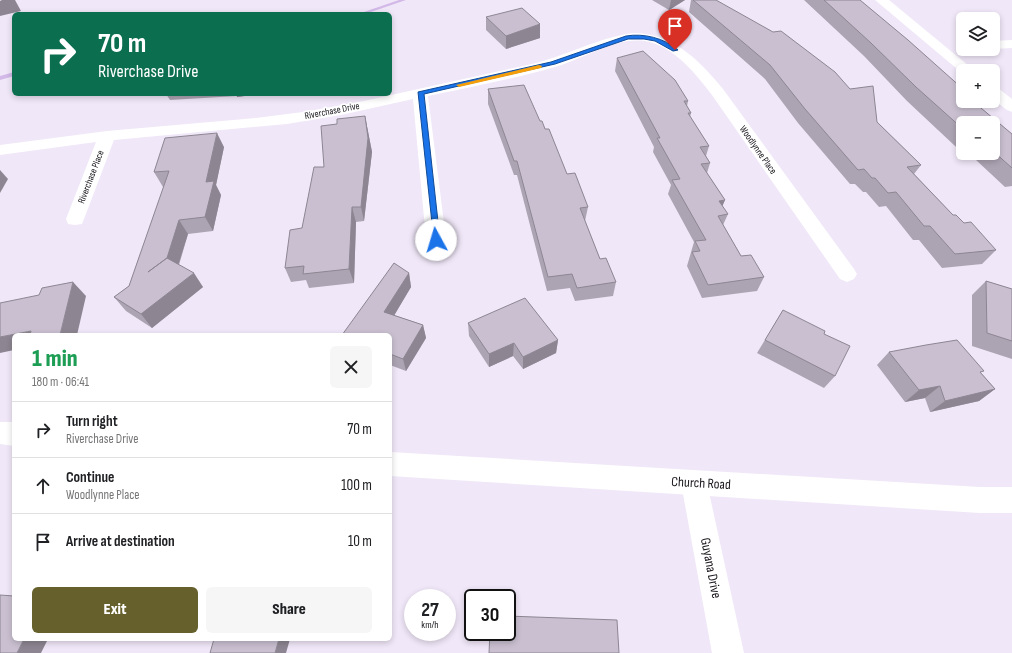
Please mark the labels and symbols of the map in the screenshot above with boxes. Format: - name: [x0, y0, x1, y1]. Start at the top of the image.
- pin: [658, 9, 692, 50]
- street label: Riverchase Drive: [303, 100, 361, 122]
- street label: Woodlynne Place: [737, 123, 779, 177]
- street label: Riverchase Place: [75, 149, 107, 205]
- position arrow: [415, 219, 457, 261]
- street label: Church Road: [671, 473, 731, 493]
- street label: Guyana Drive: [697, 536, 725, 600]
- speed limit sign: 30: [464, 589, 516, 641]

